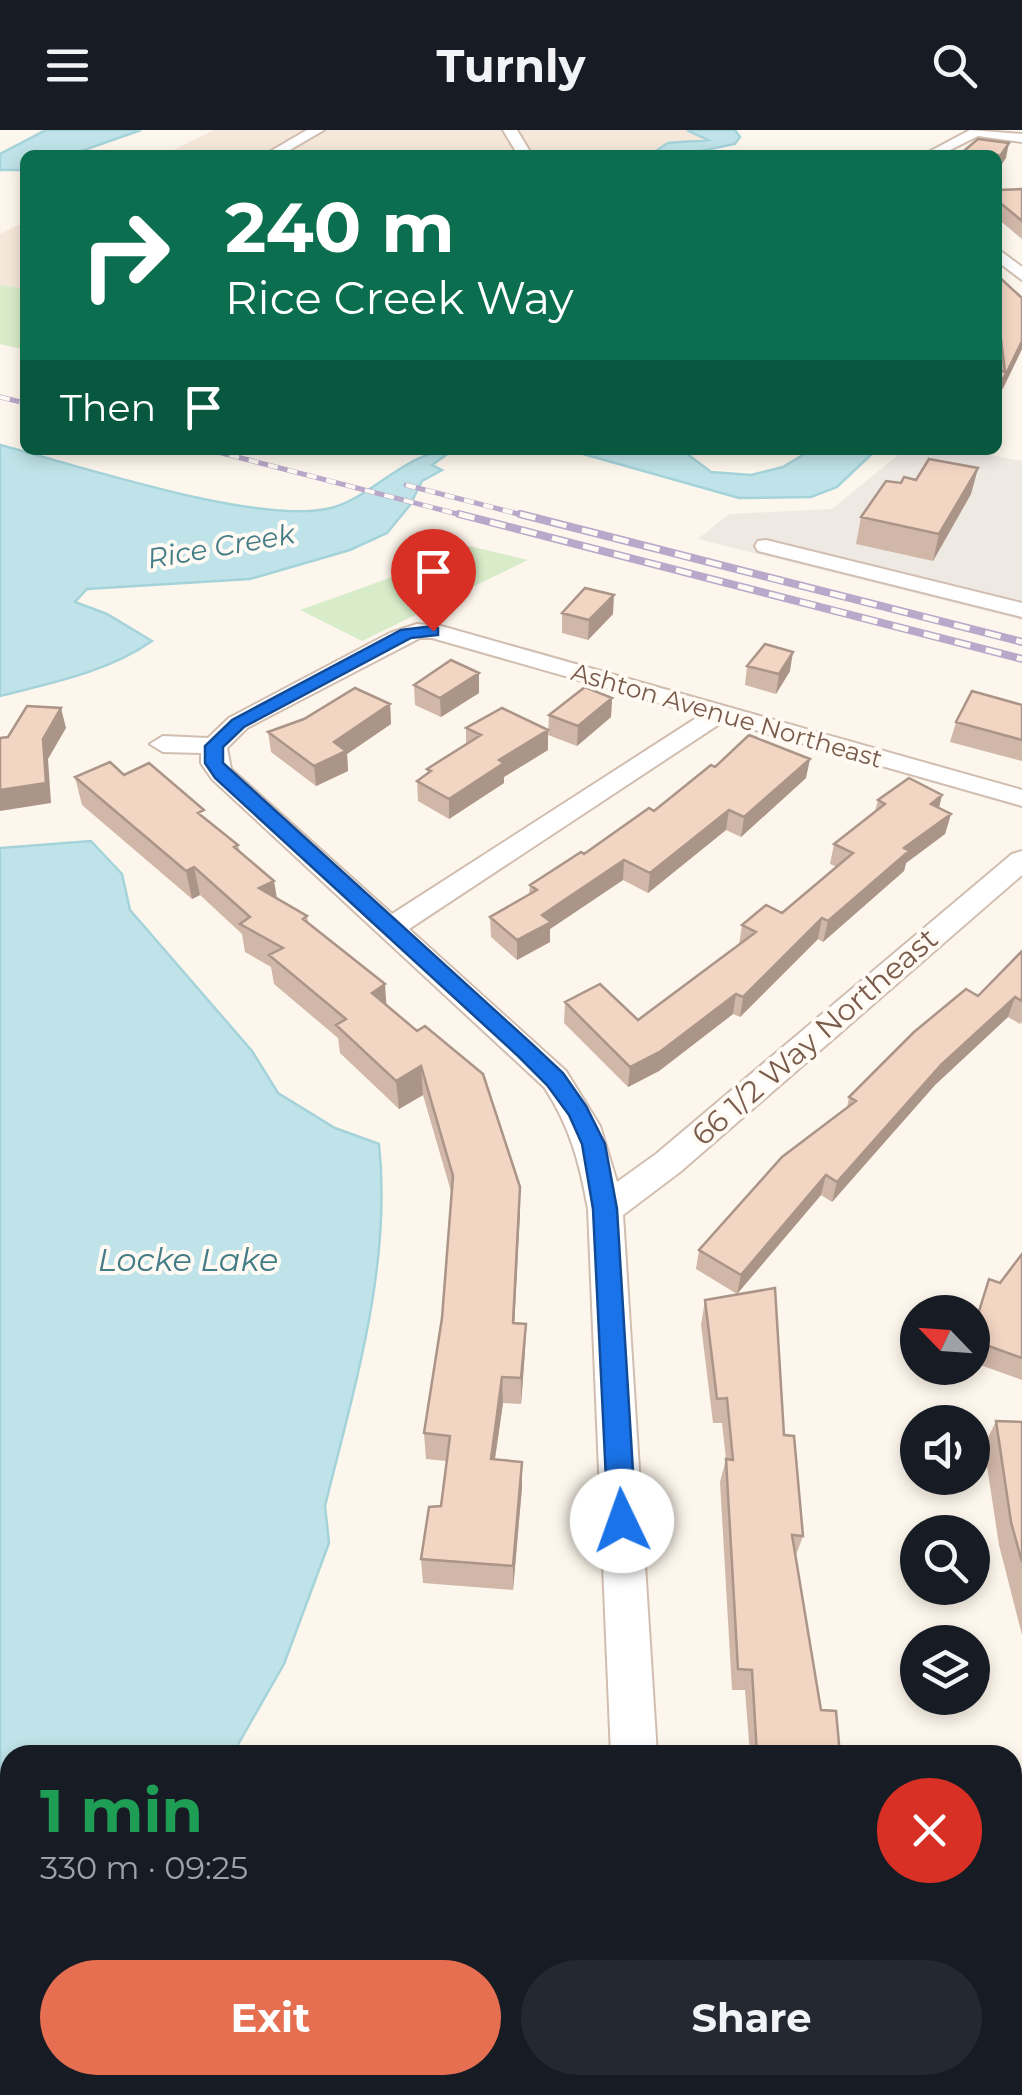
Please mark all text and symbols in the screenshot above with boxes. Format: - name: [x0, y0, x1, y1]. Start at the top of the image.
- icon: menu: [40, 38, 95, 93]
- text: Turnly: [437, 38, 585, 93]
- icon: search: [927, 38, 982, 93]
- text: 240 m: [225, 184, 455, 270]
- icon: right: [60, 190, 190, 320]
- text: Rice Creek Way: [225, 270, 574, 325]
- icon: arrive: [176, 380, 231, 435]
- text: Then: [60, 384, 156, 431]
- water label: Rice Creek: [145, 516, 299, 576]
- pin: [391, 529, 476, 632]
- icon: arrive: [406, 544, 461, 599]
- street label: Ashton Avenue Northeast: [568, 656, 886, 774]
- street label: 66 1/2 Way Northeast: [684, 920, 945, 1153]
- water label: Locke Lake: [98, 1240, 278, 1279]
- north arrow: [900, 1295, 990, 1385]
- map controls: [900, 1295, 990, 1715]
- button: sound: [900, 1405, 990, 1495]
- position arrow: [570, 1469, 674, 1573]
- button: search: [900, 1515, 990, 1605]
- button: layers: [900, 1625, 990, 1715]
- text: 1 min: [40, 1774, 203, 1847]
- button: close: [877, 1778, 982, 1883]
- text: 330 m · 09:25: [40, 1848, 248, 1887]
- button: Exit: [40, 1960, 501, 2075]
- button: Share: [521, 1960, 982, 2075]

